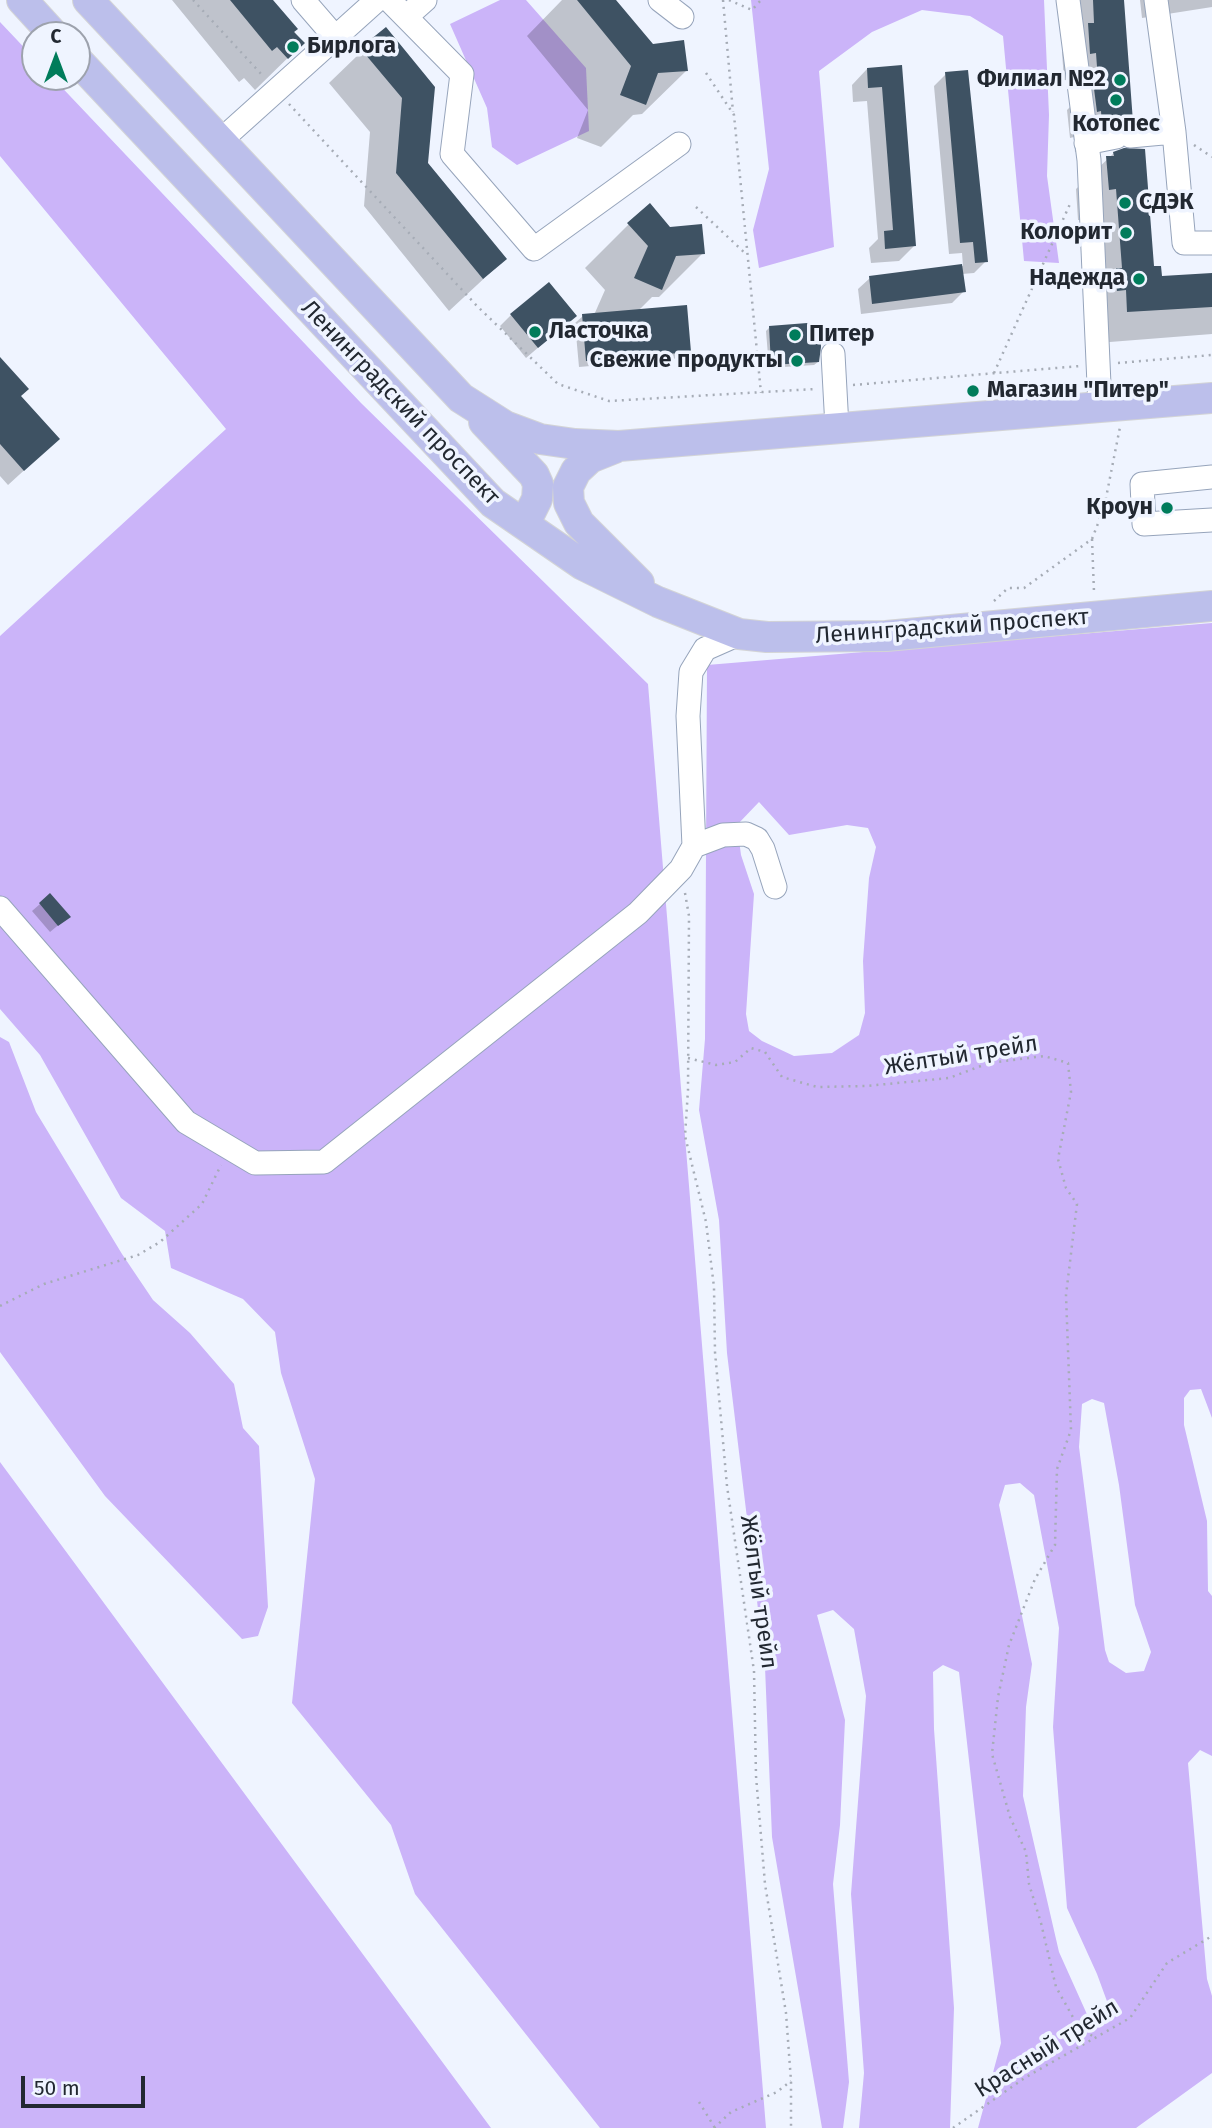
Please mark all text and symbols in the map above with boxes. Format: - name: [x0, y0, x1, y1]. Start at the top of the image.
- north arrow: [21, 21, 91, 91]
- text: С: [51, 25, 61, 48]
- place label: Бирлога: [307, 33, 396, 61]
- marker: Бирлога: [285, 39, 301, 55]
- place label: Филиал №2: [977, 66, 1106, 94]
- marker: Филиал №2: [1112, 72, 1128, 88]
- marker: Котопес: [1108, 92, 1124, 108]
- place label: Котопес: [1072, 111, 1160, 139]
- place label: СДЭК: [1139, 189, 1193, 217]
- marker: СДЭК: [1117, 195, 1133, 211]
- place label: Колорит: [1020, 219, 1112, 247]
- marker: Колорит: [1118, 225, 1134, 241]
- place label: Надежда: [1029, 265, 1125, 293]
- marker: Надежда: [1131, 271, 1147, 287]
- street label: Ленинградский проспект: [295, 295, 505, 511]
- place label: Ласточка: [549, 318, 649, 346]
- place label: Питер: [809, 321, 875, 349]
- marker: Ласточка: [527, 324, 543, 340]
- marker: Питер: [787, 327, 803, 343]
- place label: Свежие продукты: [590, 347, 783, 375]
- marker: Свежие продукты: [789, 353, 805, 369]
- place label: Магазин "Питер": [987, 377, 1169, 405]
- marker: Магазин "Питер": [965, 383, 981, 399]
- place label: Кроун: [1086, 494, 1153, 522]
- marker: Кроун: [1159, 500, 1175, 516]
- street label: Ленинградский проспект: [814, 604, 1090, 650]
- street label: Жёлтый трейл: [882, 1030, 1040, 1082]
- street label: Жёлтый трейл: [734, 1513, 782, 1671]
- street label: Красный трейл: [970, 1994, 1124, 2104]
- scale bar: [24, 2062, 149, 2106]
- text: 50 m: [34, 2075, 80, 2101]

